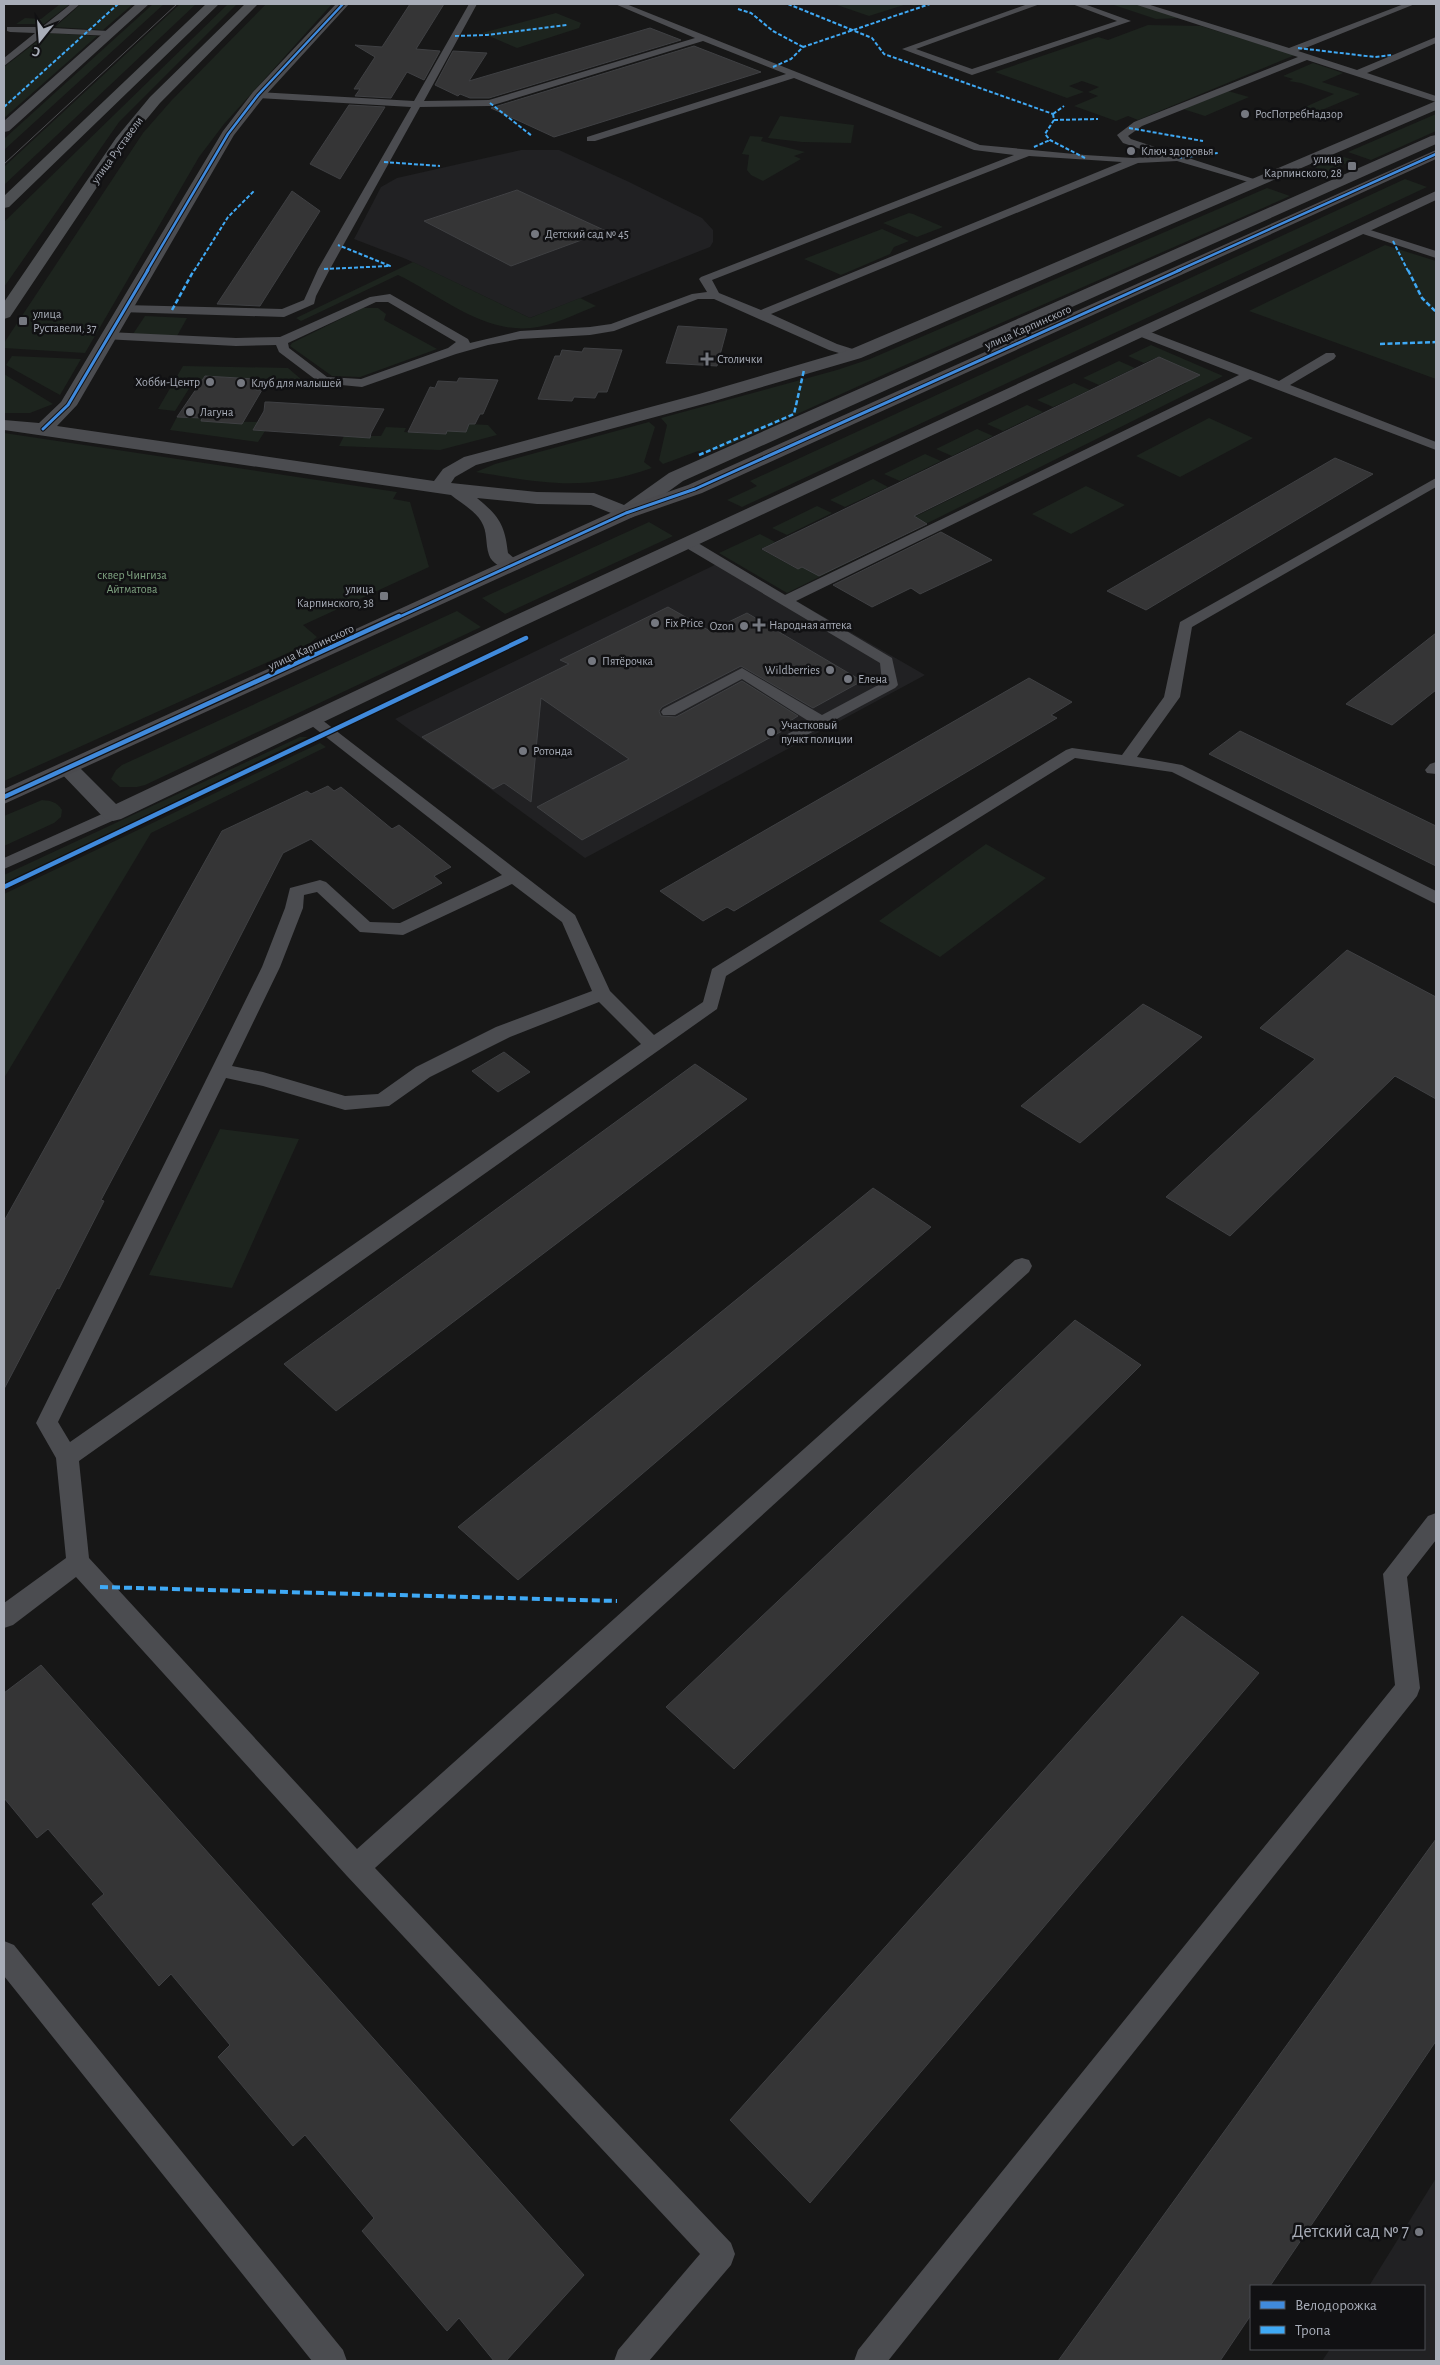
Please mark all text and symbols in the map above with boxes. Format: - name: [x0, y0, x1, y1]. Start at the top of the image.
- north arrow: [15, 15, 65, 65]
- text: С: [31, 44, 42, 59]
- marker: РосПотребНадзор: [1239, 108, 1251, 120]
- place label: РосПотребНадзор: [1255, 108, 1343, 120]
- street label: улица Руставели: [88, 114, 146, 187]
- marker: Ключ здоровья: [1125, 145, 1137, 157]
- place label: Ключ здоровья: [1141, 145, 1214, 157]
- place label: улица Карпинского, 28: [1264, 153, 1343, 179]
- marker: улица Карпинского, 28: [1346, 160, 1358, 172]
- marker: Детский сад № 45: [529, 228, 541, 240]
- place label: Детский сад № 45: [545, 228, 629, 240]
- street label: улица Карпинского: [982, 303, 1074, 353]
- place label: улица Руставели, 37: [32, 308, 97, 335]
- marker: улица Руставели, 37: [17, 315, 29, 327]
- marker: Столички: [701, 353, 713, 365]
- place label: Столички: [717, 353, 763, 365]
- place label: Хобби-Центр: [135, 376, 200, 388]
- marker: Хобби-Центр: [204, 376, 216, 388]
- marker: Клуб для малышей: [235, 377, 247, 389]
- place label: Клуб для малышей: [251, 377, 342, 390]
- marker: Лагуна: [184, 406, 196, 418]
- place label: Лагуна: [200, 406, 234, 419]
- park label: сквер Чингиза Айтматова: [97, 569, 167, 595]
- place label: улица Карпинского, 38: [297, 583, 375, 609]
- marker: улица Карпинского, 38: [378, 590, 390, 602]
- marker: Fix Price: [649, 617, 661, 629]
- place label: Fix Price: [665, 617, 703, 629]
- marker: Народная аптека: [753, 619, 765, 631]
- place label: Народная аптека: [769, 619, 852, 631]
- place label: Ozon: [710, 620, 734, 632]
- marker: Ozon: [738, 620, 750, 632]
- street label: улица Карпинского: [265, 622, 356, 673]
- marker: Пятёрочка: [586, 655, 598, 667]
- place label: Пятёрочка: [602, 655, 654, 667]
- place label: Wildberries: [765, 664, 820, 676]
- marker: Wildberries: [824, 664, 836, 676]
- marker: Елена: [842, 673, 854, 685]
- place label: Елена: [858, 673, 888, 685]
- place label: Участковый пункт полиции: [781, 719, 853, 746]
- marker: Участковый пункт полиции: [765, 726, 777, 738]
- marker: Ротонда: [517, 745, 529, 757]
- place label: Ротонда: [533, 745, 573, 757]
- place label: Детский сад № 7: [1292, 2223, 1409, 2241]
- marker: Детский сад № 7: [1413, 2226, 1425, 2238]
- legend: [1250, 2285, 1425, 2350]
- text: Велодорожка: [1295, 2298, 1377, 2313]
- text: Тропа: [1295, 2323, 1331, 2338]

